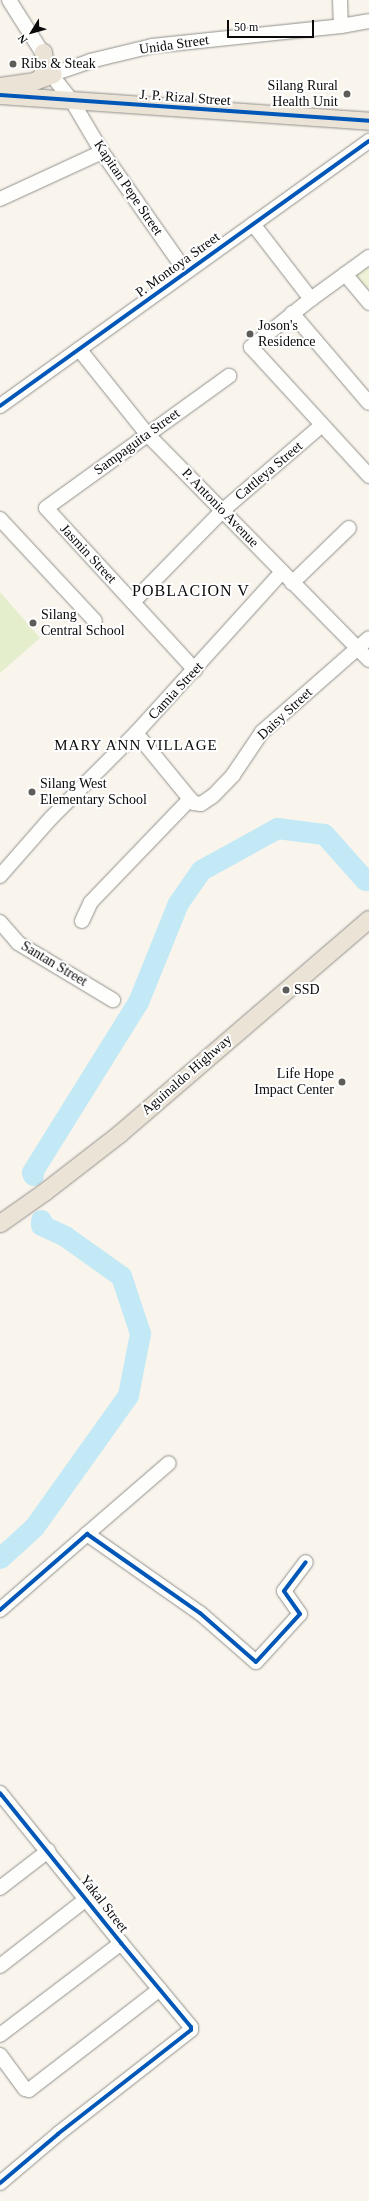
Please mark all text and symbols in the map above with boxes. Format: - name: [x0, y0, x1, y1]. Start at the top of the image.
- north arrow: [12, 12, 52, 52]
- scale bar: [229, 12, 316, 38]
- text: 50 m: [234, 20, 258, 34]
- text: N: [15, 32, 30, 46]
- street label: Unida Street: [138, 32, 210, 58]
- place label: Ribs & Steak: [21, 56, 96, 72]
- marker: Ribs & Steak: [8, 59, 18, 69]
- place label: Silang Rural Health Unit: [268, 78, 338, 110]
- street label: J. P. Rizal Street: [139, 86, 231, 110]
- marker: Silang Rural Health Unit: [341, 88, 353, 100]
- street label: Kapitan Pepe Street: [90, 137, 166, 239]
- street label: P. Montoya Street: [133, 229, 223, 301]
- place label: Joson's Residence: [258, 318, 316, 350]
- marker: Joson's Residence: [245, 329, 255, 339]
- street label: Sampaguita Street: [91, 405, 183, 479]
- street label: Cattleya Street: [232, 438, 306, 504]
- street label: P. Antonio Avenue: [177, 464, 263, 552]
- street label: Jasmin Street: [56, 521, 120, 587]
- district label: POBLACION V: [132, 581, 250, 601]
- place label: Silang Central School: [41, 607, 125, 640]
- marker: Silang Central School: [28, 618, 38, 628]
- street label: Camia Street: [145, 659, 207, 723]
- street label: Daisy Street: [254, 684, 316, 744]
- district label: MARY ANN VILLAGE: [53, 737, 219, 755]
- place label: Silang West Elementary School: [40, 776, 147, 808]
- marker: Silang West Elementary School: [27, 787, 37, 797]
- street label: Santan Street: [18, 938, 90, 990]
- place label: SSD: [294, 982, 320, 998]
- marker: SSD: [281, 985, 291, 995]
- street label: Aguinaldo Highway: [138, 1031, 236, 1119]
- place label: Life Hope Impact Center: [254, 1066, 334, 1098]
- marker: Life Hope Impact Center: [337, 1077, 347, 1087]
- street label: Yakal Street: [76, 1872, 132, 1936]

